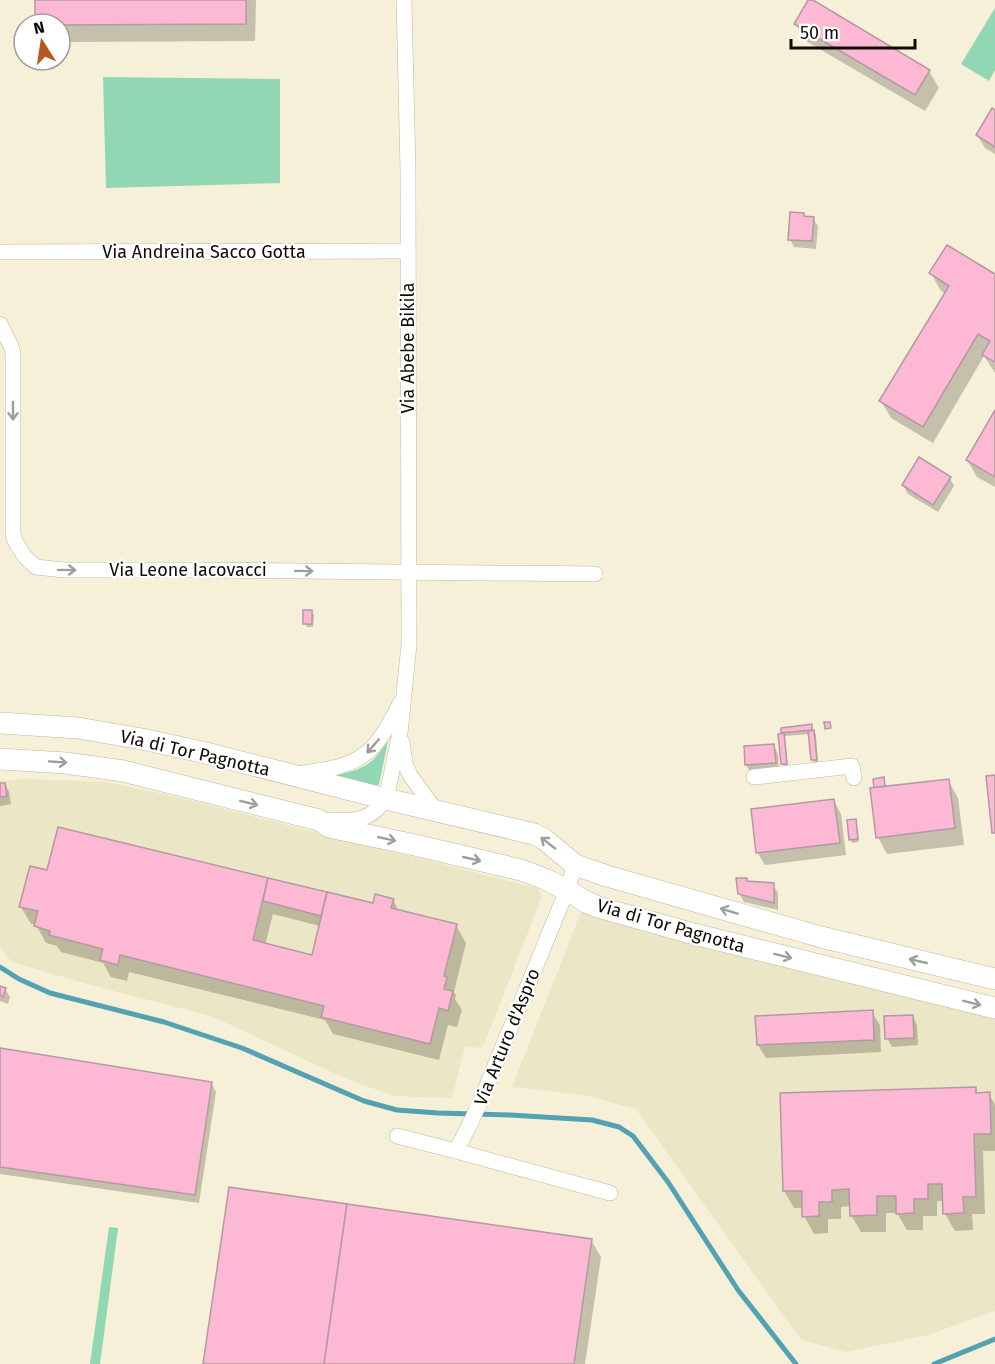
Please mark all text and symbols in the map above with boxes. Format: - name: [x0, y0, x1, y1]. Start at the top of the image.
- north arrow: [12, 12, 72, 72]
- scale bar: [791, 12, 916, 50]
- text: N: [32, 17, 46, 38]
- text: 50 m: [800, 22, 839, 44]
- street label: Via Andreina Sacco Gotta: [102, 241, 306, 263]
- street label: Via Abebe Bikila: [397, 282, 419, 414]
- one-way arrow: [7, 401, 19, 421]
- street label: Via Leone Iacovacci: [109, 559, 267, 581]
- one-way arrow: [57, 564, 76, 575]
- one-way arrow: [293, 565, 313, 577]
- street label: Via di Tor Pagnotta: [118, 725, 272, 781]
- one-way arrow: [366, 738, 380, 753]
- one-way arrow: [48, 757, 68, 768]
- one-way arrow: [239, 797, 258, 809]
- one-way arrow: [377, 834, 396, 846]
- one-way arrow: [540, 837, 556, 850]
- one-way arrow: [462, 853, 481, 865]
- street label: Via di Tor Pagnotta: [594, 894, 748, 958]
- one-way arrow: [720, 905, 739, 916]
- one-way arrow: [773, 951, 792, 963]
- one-way arrow: [908, 954, 927, 966]
- street label: Via Arturo d'Aspro: [469, 965, 545, 1109]
- one-way arrow: [962, 997, 981, 1009]

